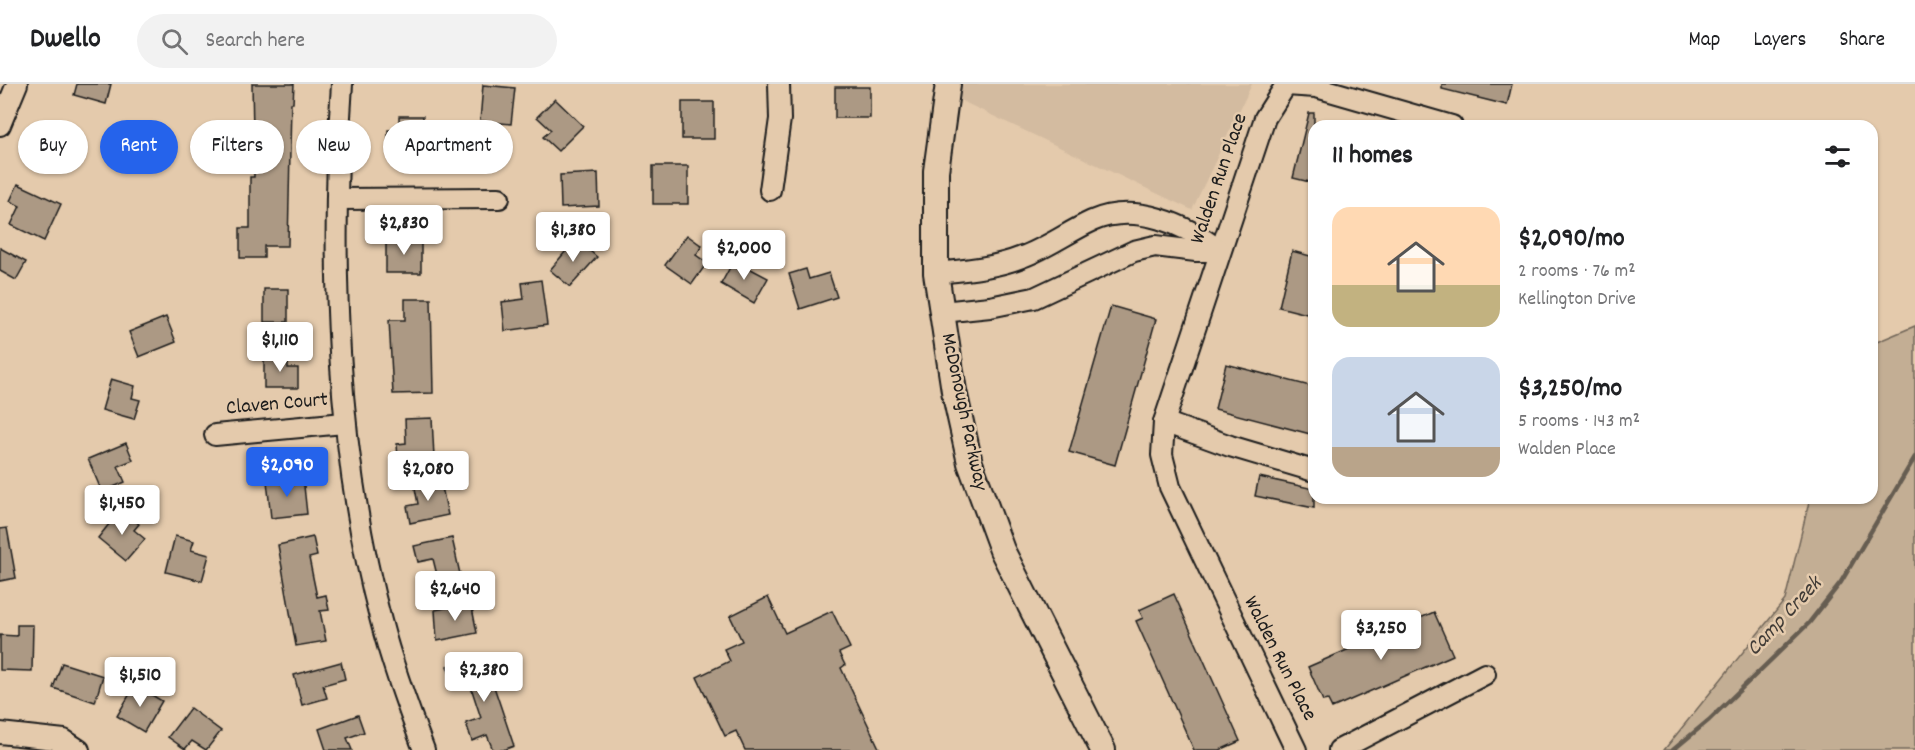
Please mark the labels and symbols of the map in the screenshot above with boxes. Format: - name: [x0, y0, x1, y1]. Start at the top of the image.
- street label: Walden Run Place: [1184, 110, 1256, 248]
- pin: $2,830: [355, 205, 453, 256]
- pin: $1,380: [524, 212, 622, 263]
- pin: $2,000: [695, 230, 793, 281]
- pin: $1,110: [231, 322, 329, 373]
- street label: McDonough Parkway: [932, 330, 994, 494]
- street label: Claven Court: [225, 386, 329, 424]
- pin: $2,090: [238, 447, 336, 498]
- pin: $2,080: [379, 451, 477, 502]
- pin: $1,450: [73, 485, 171, 536]
- water label: Camp Creek: [1740, 569, 1831, 664]
- pin: $2,640: [406, 571, 504, 622]
- street label: Walden Run Place: [1235, 591, 1323, 727]
- pin: $3,250: [1332, 610, 1430, 661]
- pin: $2,380: [435, 652, 533, 703]
- pin: $1,510: [91, 657, 189, 708]

